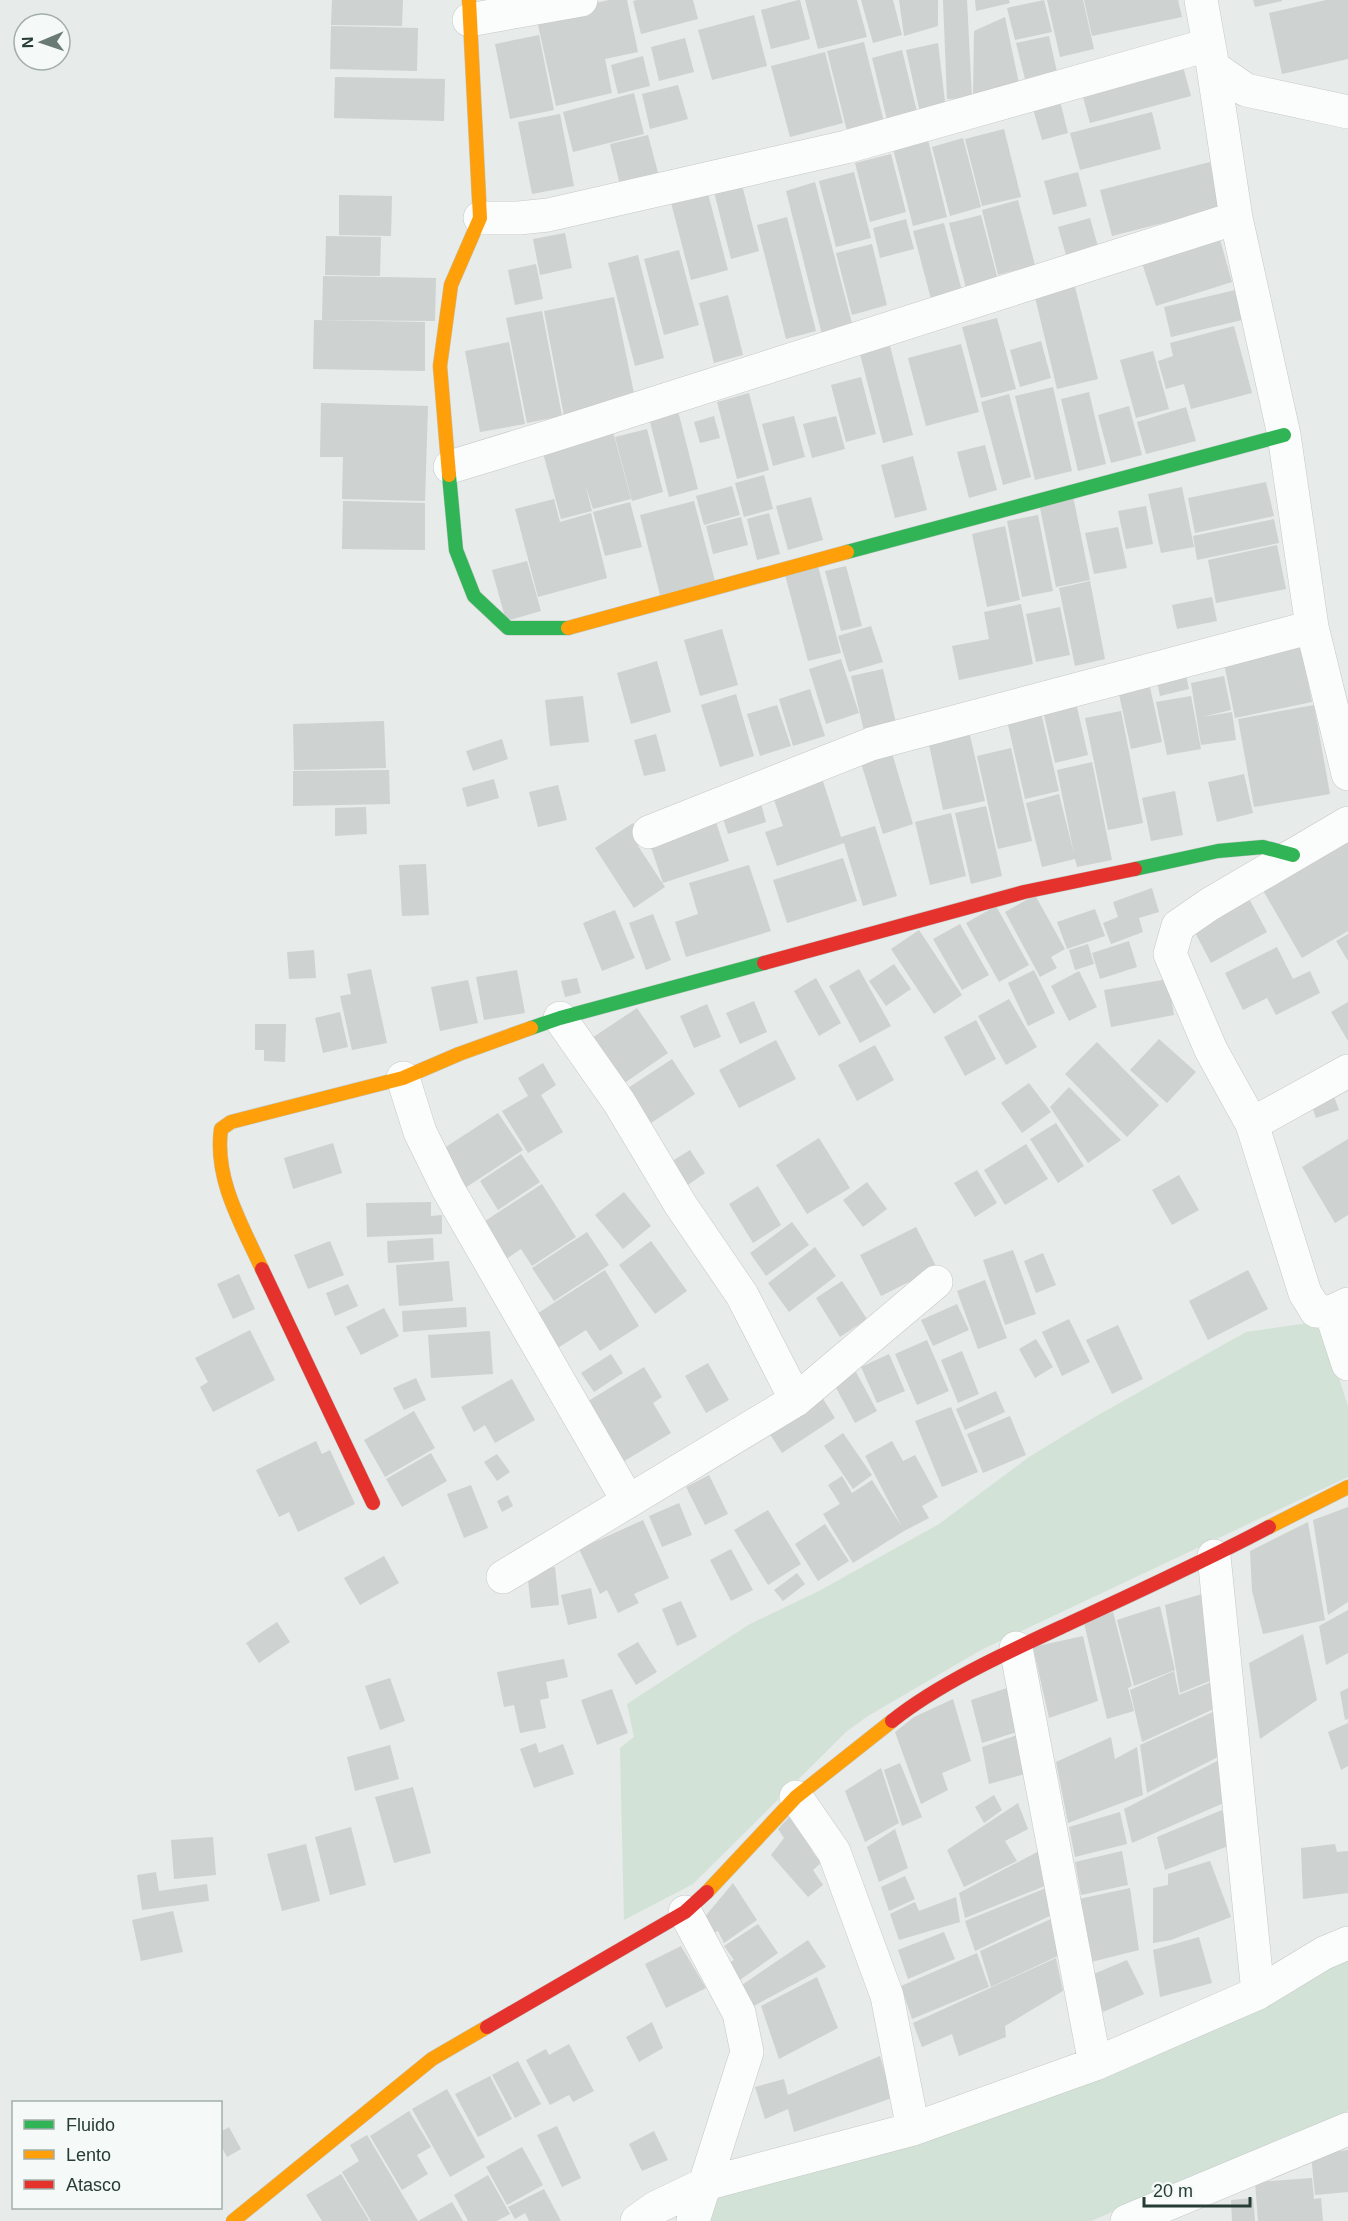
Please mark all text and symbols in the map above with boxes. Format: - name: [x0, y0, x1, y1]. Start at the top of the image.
- north arrow: [12, 12, 72, 72]
- text: N: [19, 36, 36, 49]
- legend: [12, 2101, 222, 2209]
- text: Fluido: [66, 2115, 115, 2135]
- text: Lento: [66, 2145, 111, 2165]
- scale bar: [1144, 2170, 1250, 2208]
- text: Atasco: [66, 2175, 121, 2195]
- text: 20 m: [1153, 2181, 1193, 2201]

